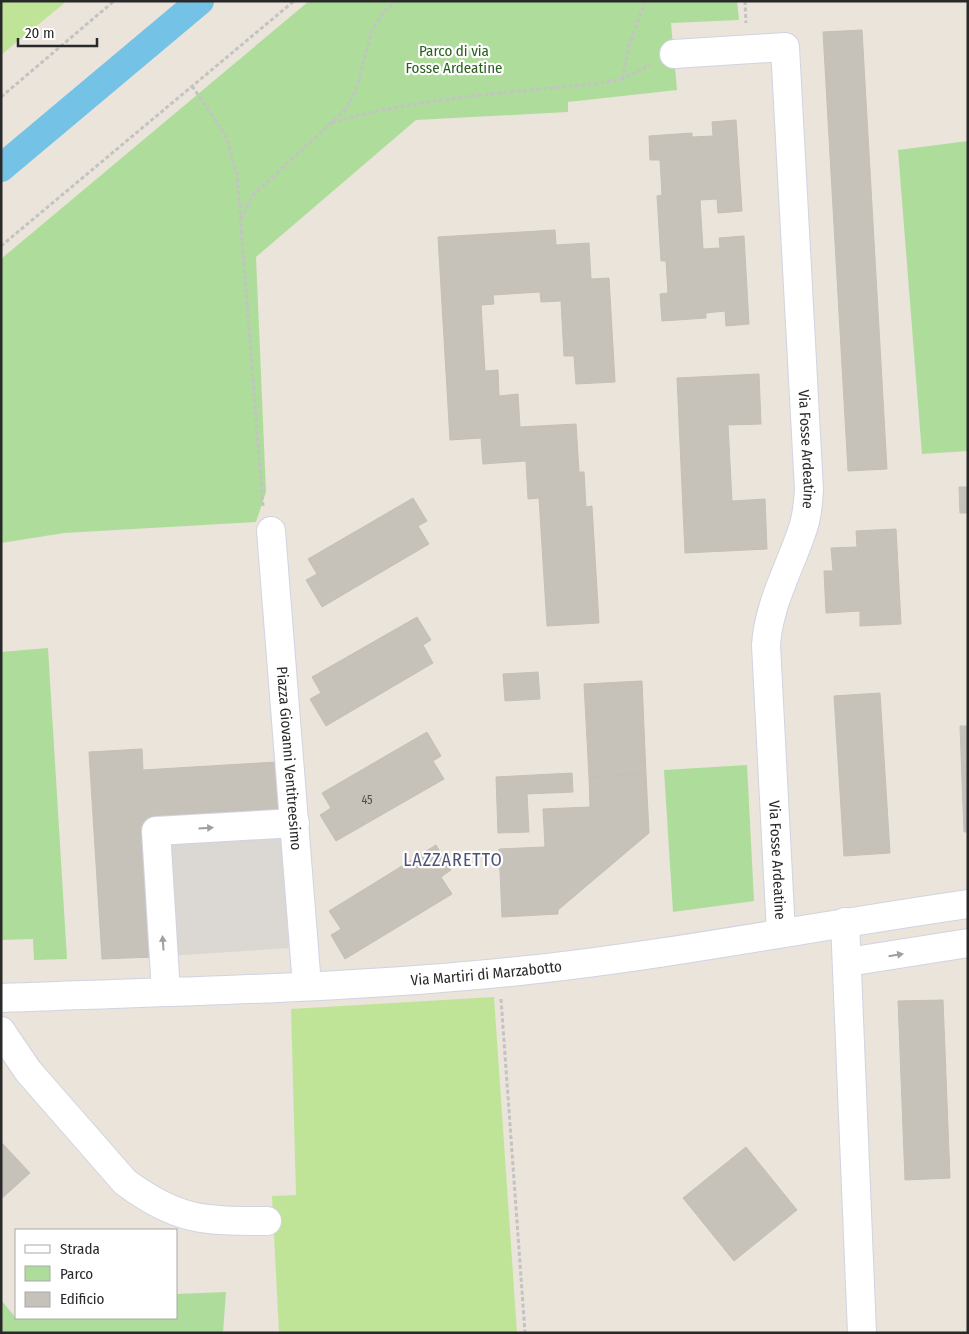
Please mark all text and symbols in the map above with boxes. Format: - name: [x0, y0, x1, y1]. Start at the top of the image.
- scale bar: [18, 15, 96, 47]
- text: 20 m: [25, 24, 55, 42]
- park label: Parco di via Fosse Ardeatine: [406, 42, 502, 77]
- street label: Via Fosse Ardeatine: [795, 389, 818, 510]
- street label: Piazza Giovanni Ventitreesimo: [273, 666, 305, 851]
- house number: 45: [361, 793, 373, 807]
- street label: Via Fosse Ardeatine: [765, 800, 789, 920]
- one-way arrow: [198, 824, 214, 832]
- district label: LAZZARETTO: [403, 849, 503, 871]
- one-way arrow: [159, 935, 167, 951]
- one-way arrow: [888, 950, 904, 958]
- street label: Via Martiri di Marzabotto: [410, 957, 563, 989]
- legend: [15, 1229, 178, 1319]
- text: Strada: [60, 1240, 100, 1258]
- text: Parco: [60, 1265, 93, 1283]
- text: Edificio: [60, 1290, 105, 1308]

